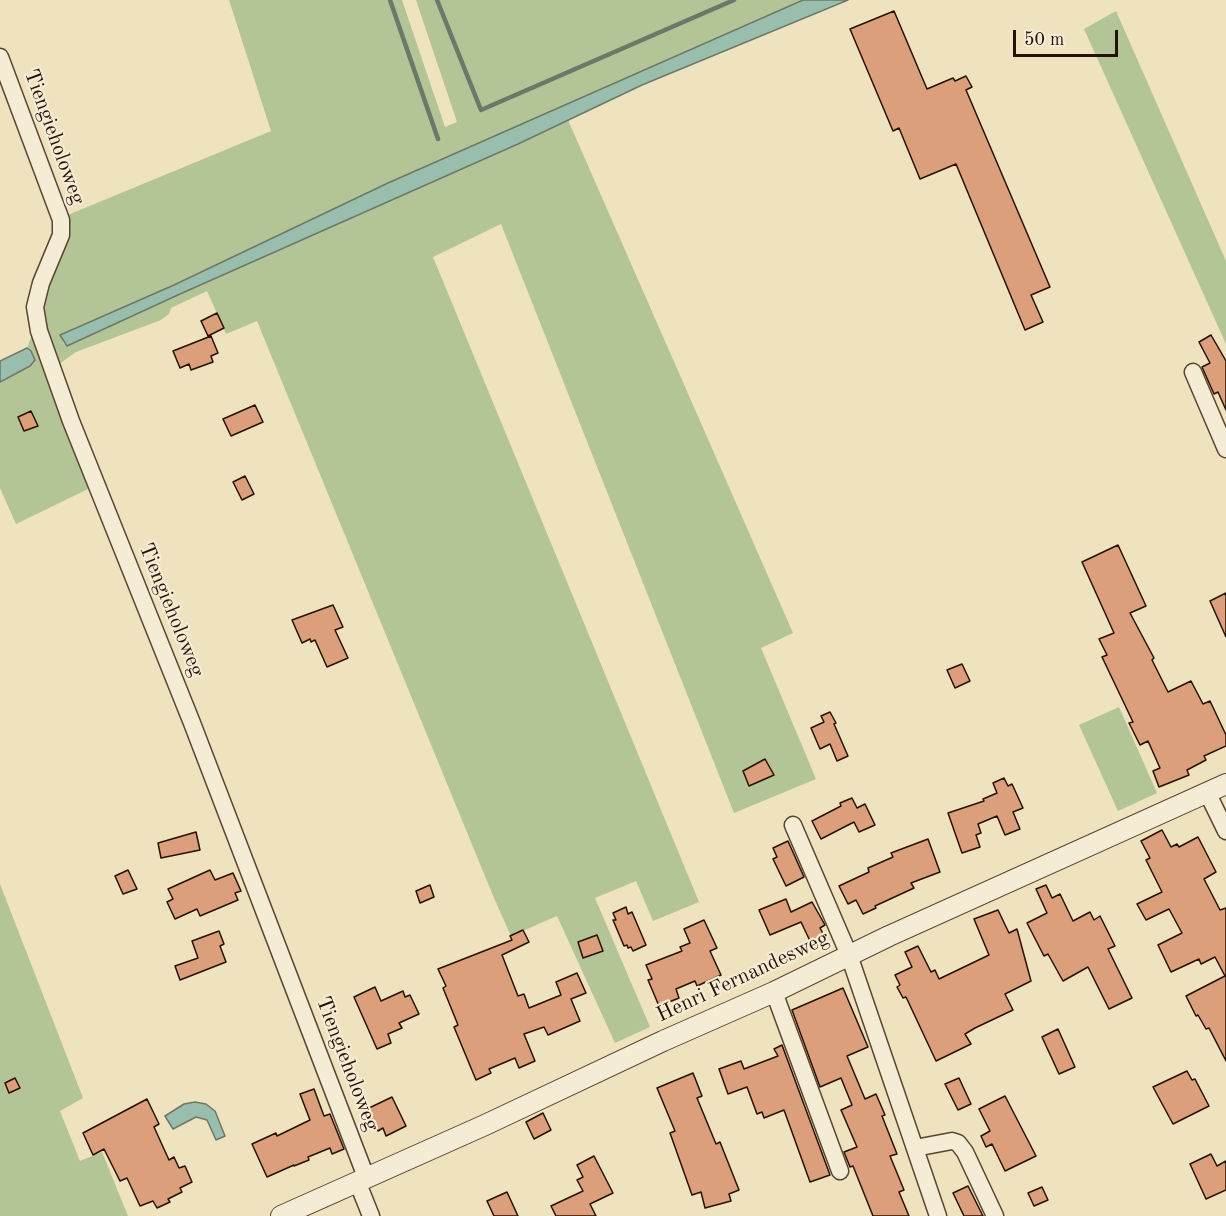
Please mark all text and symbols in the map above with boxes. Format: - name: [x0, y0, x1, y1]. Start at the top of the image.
- scale bar: [1016, 18, 1121, 56]
- text: 50 m: [1024, 31, 1064, 49]
- street label: Tiengieholoweg: [18, 66, 90, 208]
- street label: Tiengieholoweg: [133, 539, 209, 681]
- street label: Henri Fernandesweg: [653, 926, 833, 1028]
- street label: Tiengieholoweg: [310, 993, 384, 1135]

